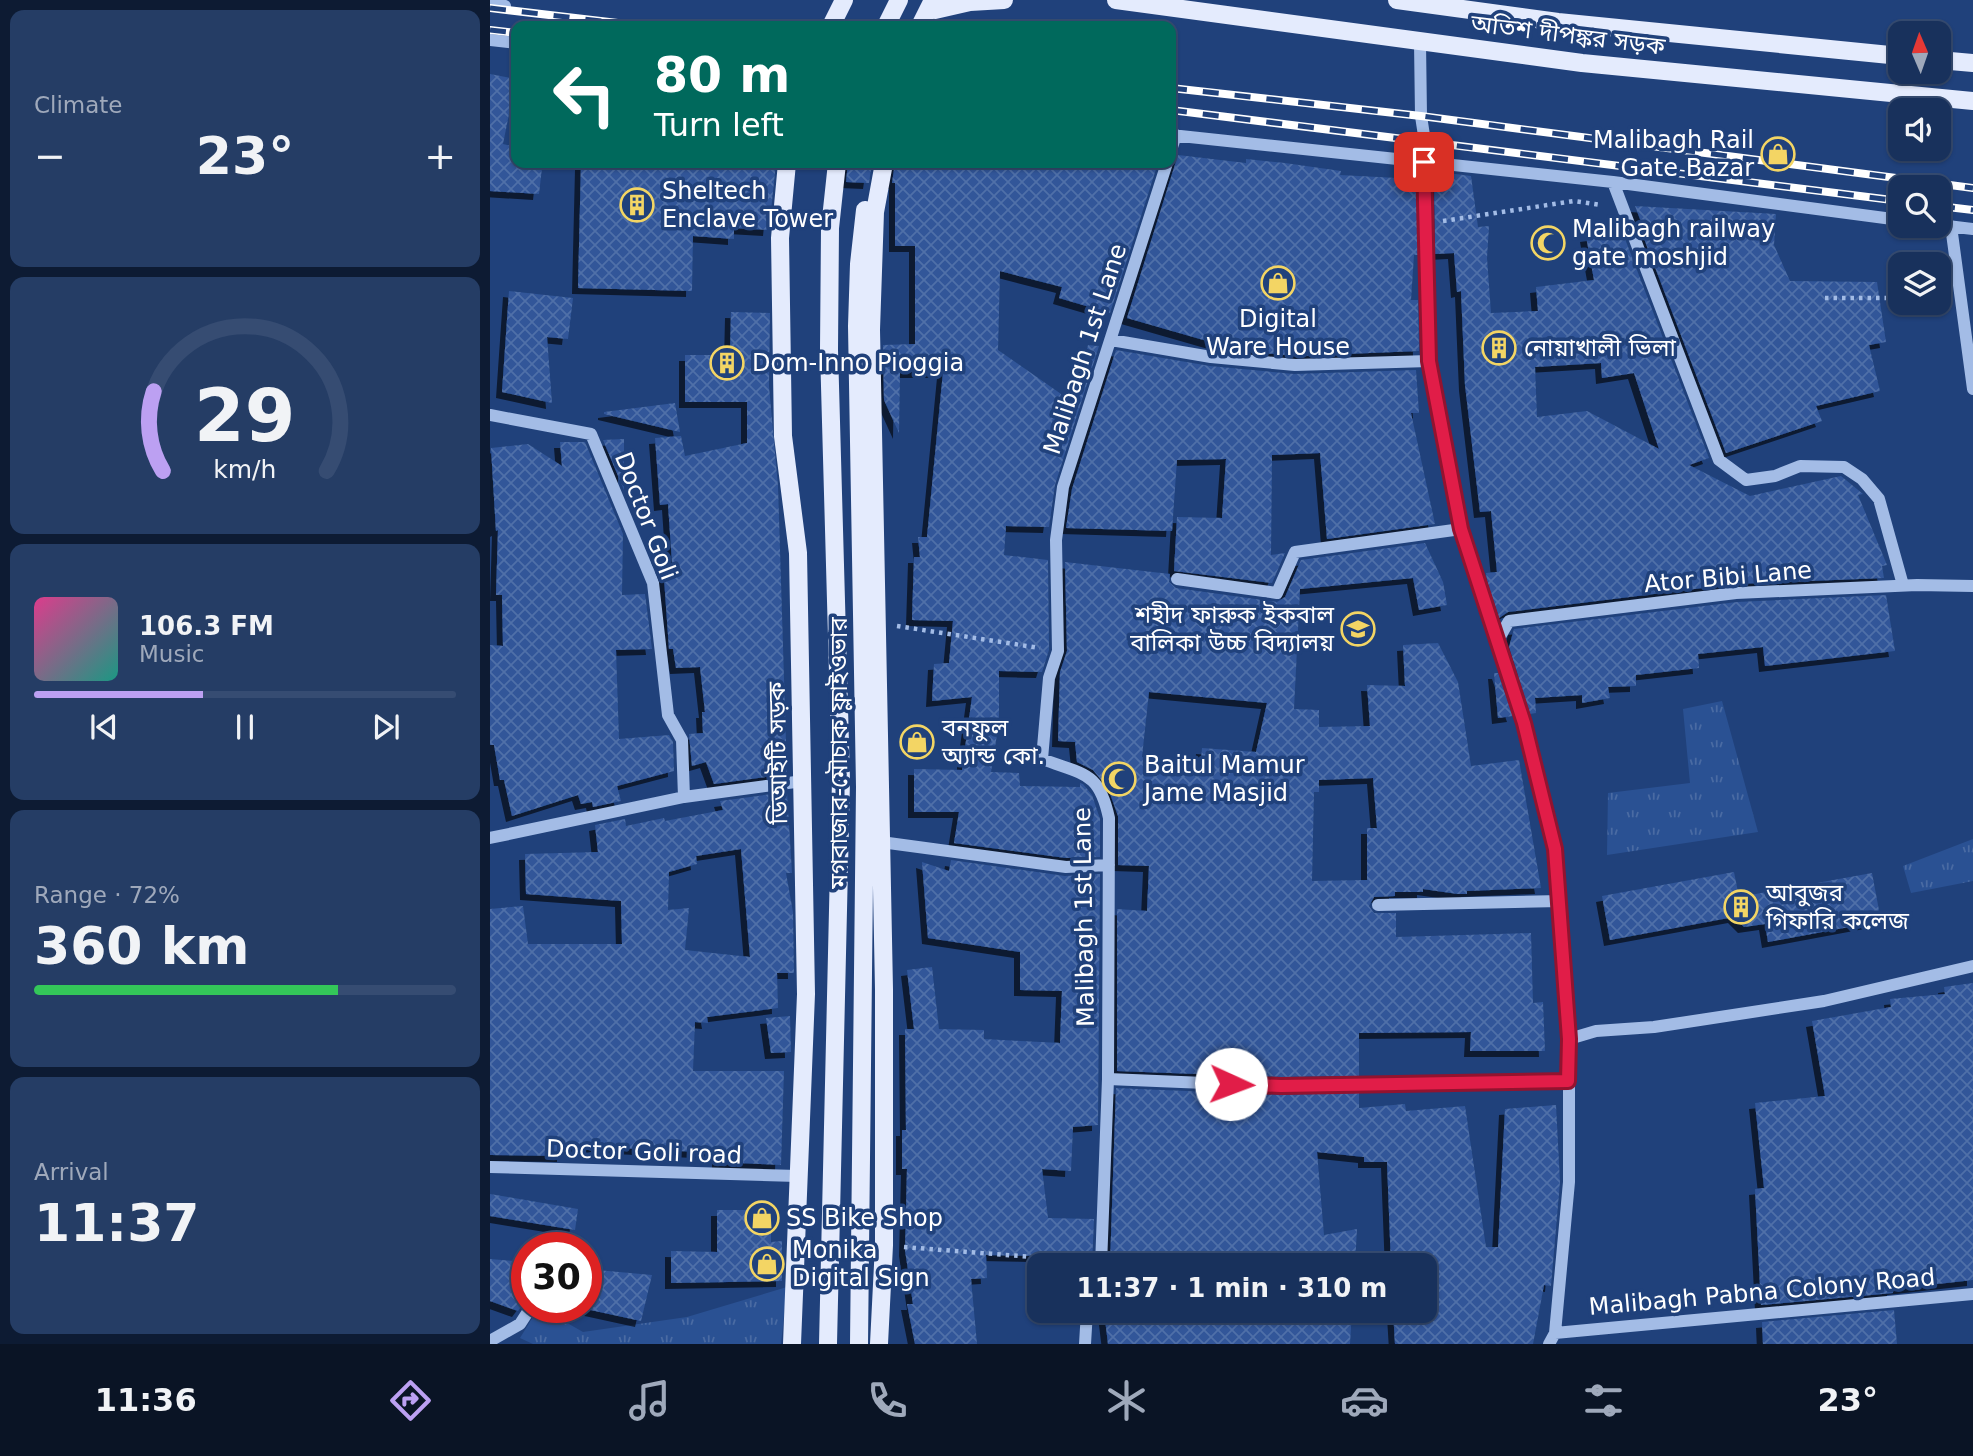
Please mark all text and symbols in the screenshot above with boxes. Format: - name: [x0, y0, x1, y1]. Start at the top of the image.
- street label: অতিশ দীপঙ্কর সড়ক: [1468, 9, 1667, 61]
- north arrow: [1888, 21, 1951, 84]
- map controls: [1888, 21, 1951, 315]
- text: 80 m: [654, 47, 790, 104]
- icon: left: [539, 49, 630, 140]
- text: Climate: [34, 92, 123, 118]
- button: sound: [1888, 98, 1951, 161]
- text: Turn left: [654, 106, 784, 144]
- text: 23°: [196, 126, 294, 186]
- place label: Malibagh Rail Gate Bazar: [1593, 126, 1754, 182]
- pin: [1394, 132, 1454, 192]
- text: −: [34, 134, 66, 178]
- text: +: [424, 134, 456, 178]
- shop icon: Malibagh Rail Gate Bazar: [1759, 135, 1797, 173]
- icon: arrive: [1405, 143, 1443, 181]
- button: search: [1888, 175, 1951, 238]
- place label: Sheltech Enclave Tower: [662, 177, 833, 233]
- building icon: Sheltech Enclave Tower: [618, 186, 656, 224]
- place label: Malibagh railway gate moshjid: [1572, 215, 1775, 271]
- mosque icon: Malibagh railway gate moshjid: [1529, 224, 1567, 262]
- street label: Malibagh 1st Lane: [1038, 240, 1132, 458]
- button: layers: [1888, 252, 1951, 315]
- shop icon: Digital Ware House: [1259, 264, 1297, 302]
- place label: Digital Ware House: [1206, 305, 1350, 361]
- building icon: নোয়াখালী ভিলা: [1480, 329, 1518, 367]
- place label: নোয়াখালী ভিলা: [1524, 334, 1676, 362]
- building icon: Dom-Inno Pioggia: [708, 344, 746, 382]
- place label: Dom-Inno Pioggia: [752, 349, 964, 377]
- text: 29: [194, 374, 296, 459]
- street label: Doctor Goli: [609, 448, 683, 584]
- text: km/h: [213, 455, 277, 484]
- street label: Ator Bibi Lane: [1643, 556, 1813, 598]
- place label: শহীদ ফারুক ইকবাল বালিকা উচ্চ বিদ্যালয়: [1129, 601, 1335, 657]
- school or university icon: শহীদ ফারুক ইকবাল বালিকা উচ্চ বিদ্যালয়: [1339, 610, 1377, 648]
- text: 106.3 FM: [139, 611, 274, 641]
- street label: মগবাজার-মৌচাক ফ্লাইওভার: [825, 617, 853, 890]
- text: Music: [139, 641, 204, 667]
- street label: ডিআইটি সড়ক: [763, 681, 793, 826]
- icon: previous: [85, 708, 123, 746]
- icon: pause: [226, 708, 264, 746]
- icon: next: [367, 708, 405, 746]
- place label: বনফুল অ্যান্ড কো.: [941, 714, 1045, 770]
- shop icon: বনফুল অ্যান্ড কো.: [898, 723, 936, 761]
- place label: Baitul Mamur Jame Masjid: [1142, 751, 1305, 807]
- mosque icon: Baitul Mamur Jame Masjid: [1100, 760, 1138, 798]
- street label: Malibagh 1st Lane: [1068, 807, 1100, 1027]
- place label: আবুজর গিফারি কলেজ: [1765, 879, 1909, 935]
- text: Range · 72%: [34, 882, 180, 908]
- building icon: আবুজর গিফারি কলেজ: [1722, 888, 1760, 926]
- text: 360 km: [34, 916, 249, 976]
- position arrow: [1194, 1047, 1268, 1121]
- street label: Doctor Goli road: [545, 1135, 743, 1169]
- text: Arrival: [34, 1159, 109, 1185]
- text: 11:37: [34, 1193, 200, 1253]
- shop icon: SS Bike Shop: [743, 1199, 781, 1237]
- place label: SS Bike Shop: [786, 1204, 943, 1232]
- speed limit sign: 30: [511, 1232, 602, 1323]
- place label: Monika Digital Sign: [792, 1236, 930, 1292]
- shop icon: Monika Digital Sign: [748, 1245, 786, 1283]
- street label: Malibagh Pabna Colony Road: [1588, 1263, 1936, 1321]
- text: 11:37 · 1 min · 310 m: [1077, 1273, 1387, 1303]
- icon: directions: [386, 1376, 435, 1425]
- icon: music: [625, 1376, 674, 1425]
- icon: phone: [863, 1376, 912, 1425]
- icon: climate: [1102, 1376, 1151, 1425]
- icon: car: [1340, 1376, 1389, 1425]
- icon: filters: [1579, 1376, 1628, 1425]
- text: 11:36: [95, 1381, 197, 1419]
- text: 23°: [1818, 1381, 1878, 1419]

